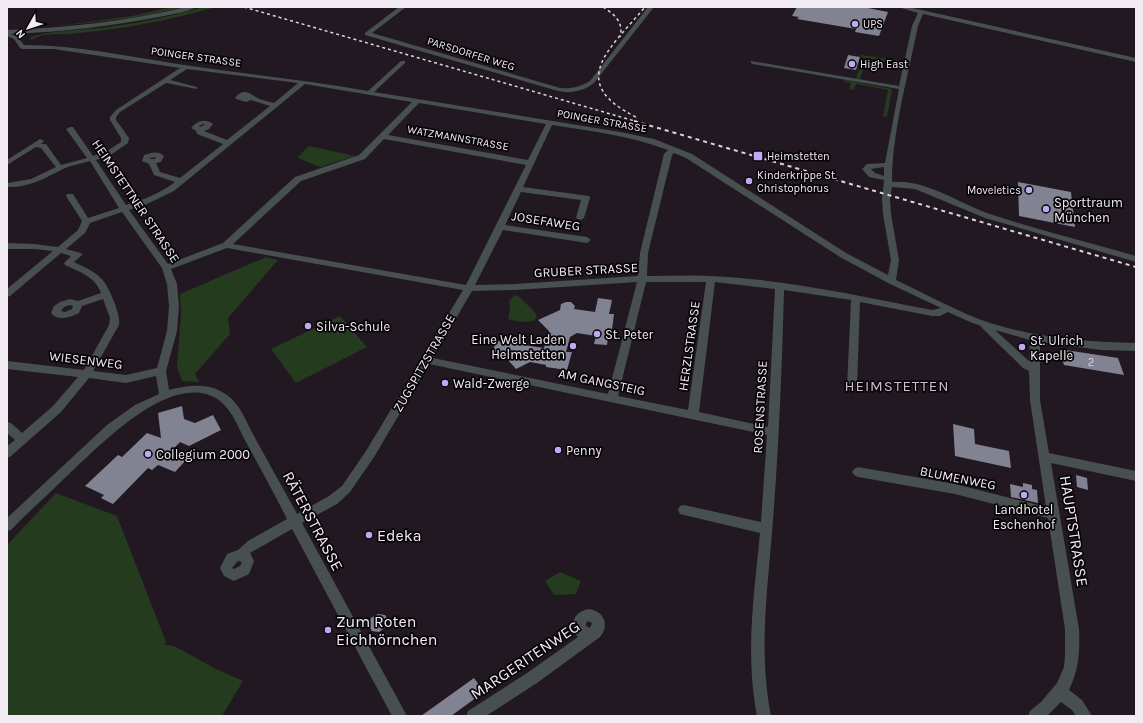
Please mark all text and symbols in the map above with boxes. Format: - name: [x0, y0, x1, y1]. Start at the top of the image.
- north arrow: [8, 8, 48, 48]
- place label: UPS: [863, 18, 883, 31]
- marker: UPS: [850, 19, 860, 29]
- text: N: [13, 27, 28, 41]
- street label: PARSDORFER WEG: [426, 34, 516, 74]
- street label: POINGER STRASSE: [150, 44, 242, 70]
- place label: High East: [860, 58, 908, 71]
- marker: High East: [847, 59, 857, 69]
- street label: POINGER STRASSE: [556, 107, 648, 135]
- street label: WATZMANNSTRASSE: [406, 123, 510, 153]
- street label: HEIMSTETTNER STRASSE: [89, 137, 183, 265]
- marker: Heimstetten: [752, 150, 764, 162]
- place label: Heimstetten: [767, 150, 830, 163]
- place label: Kinderkrippe St. Christophorus: [757, 169, 837, 195]
- marker: Kinderkrippe St. Christophorus: [744, 176, 754, 186]
- place label: Moveletics: [967, 184, 1021, 197]
- marker: Moveletics: [1024, 185, 1034, 195]
- place label: Sporttraum München: [1054, 195, 1123, 225]
- marker: Sporttraum München: [1041, 204, 1051, 214]
- street label: JOSEFAWEG: [511, 208, 581, 234]
- street label: GRUBER STRASSE: [534, 260, 638, 280]
- street label: HERZLSTRASSE: [675, 300, 703, 392]
- street label: ZUGSPITZSTRASSE: [390, 312, 458, 414]
- place label: Silva-Schule: [316, 319, 391, 334]
- marker: Silva-Schule: [303, 321, 313, 331]
- place label: St. Peter: [605, 327, 654, 342]
- marker: St. Peter: [592, 329, 602, 339]
- place label: Eine Welt Laden Helmstetten: [471, 332, 565, 362]
- place label: St. Ulrich Kapelle: [1030, 333, 1083, 363]
- marker: Eine Welt Laden Helmstetten: [568, 341, 578, 351]
- marker: St. Ulrich Kapelle: [1017, 342, 1027, 352]
- street label: WIESENWEG: [48, 348, 124, 372]
- house number: 2: [1088, 356, 1094, 369]
- street label: ROSENSTRASSE: [750, 360, 770, 454]
- street label: AM GANGSTEIG: [557, 365, 647, 399]
- place label: Wald-Zwerge: [453, 376, 530, 391]
- district label: HEIMSTETTEN: [844, 377, 950, 395]
- marker: Wald-Zwerge: [440, 378, 450, 388]
- place label: Penny: [566, 443, 602, 458]
- marker: Penny: [553, 445, 563, 455]
- place label: Collegium 2000: [156, 447, 250, 462]
- marker: Collegium 2000: [143, 449, 153, 459]
- street label: BLUMENWEG: [919, 463, 997, 493]
- street label: RÄTERSTRASSE: [279, 468, 347, 574]
- street label: HAUPTSTRASSE: [1056, 474, 1092, 588]
- marker: Landhotel Eschenhof: [1019, 490, 1029, 500]
- place label: Landhotel Eschenhof: [993, 502, 1056, 532]
- place label: Edeka: [377, 526, 422, 545]
- marker: Edeka: [364, 530, 374, 540]
- place label: Zum Roten Eichhörnchen: [336, 612, 437, 649]
- street label: MARGERITENWEG: [467, 616, 583, 704]
- marker: Zum Roten Eichhörnchen: [323, 625, 333, 635]

